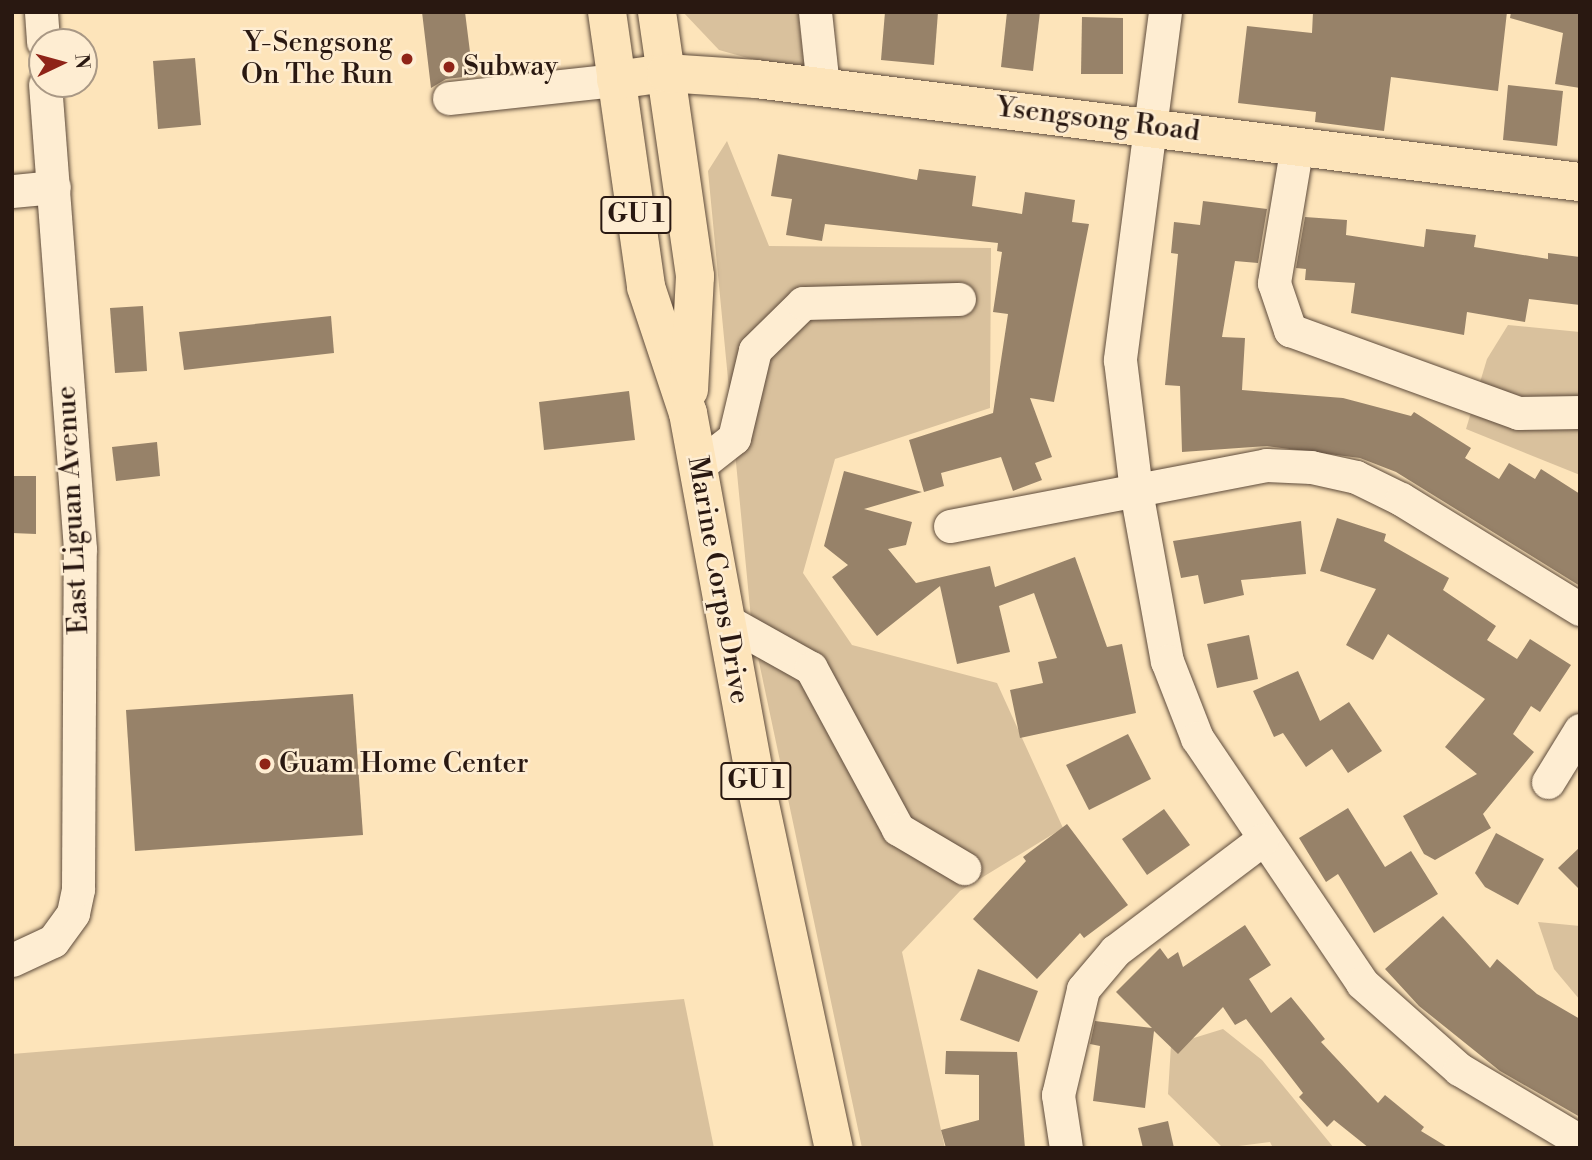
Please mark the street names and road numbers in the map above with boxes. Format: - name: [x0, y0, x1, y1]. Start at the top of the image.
- street label: Ysengsong Road: [994, 91, 1202, 149]
- road number: GU 1: [599, 192, 673, 238]
- street label: East Liguan Avenue: [50, 385, 96, 635]
- street label: Marine Corps Drive: [680, 454, 756, 706]
- road number: GU 1: [719, 758, 793, 804]

